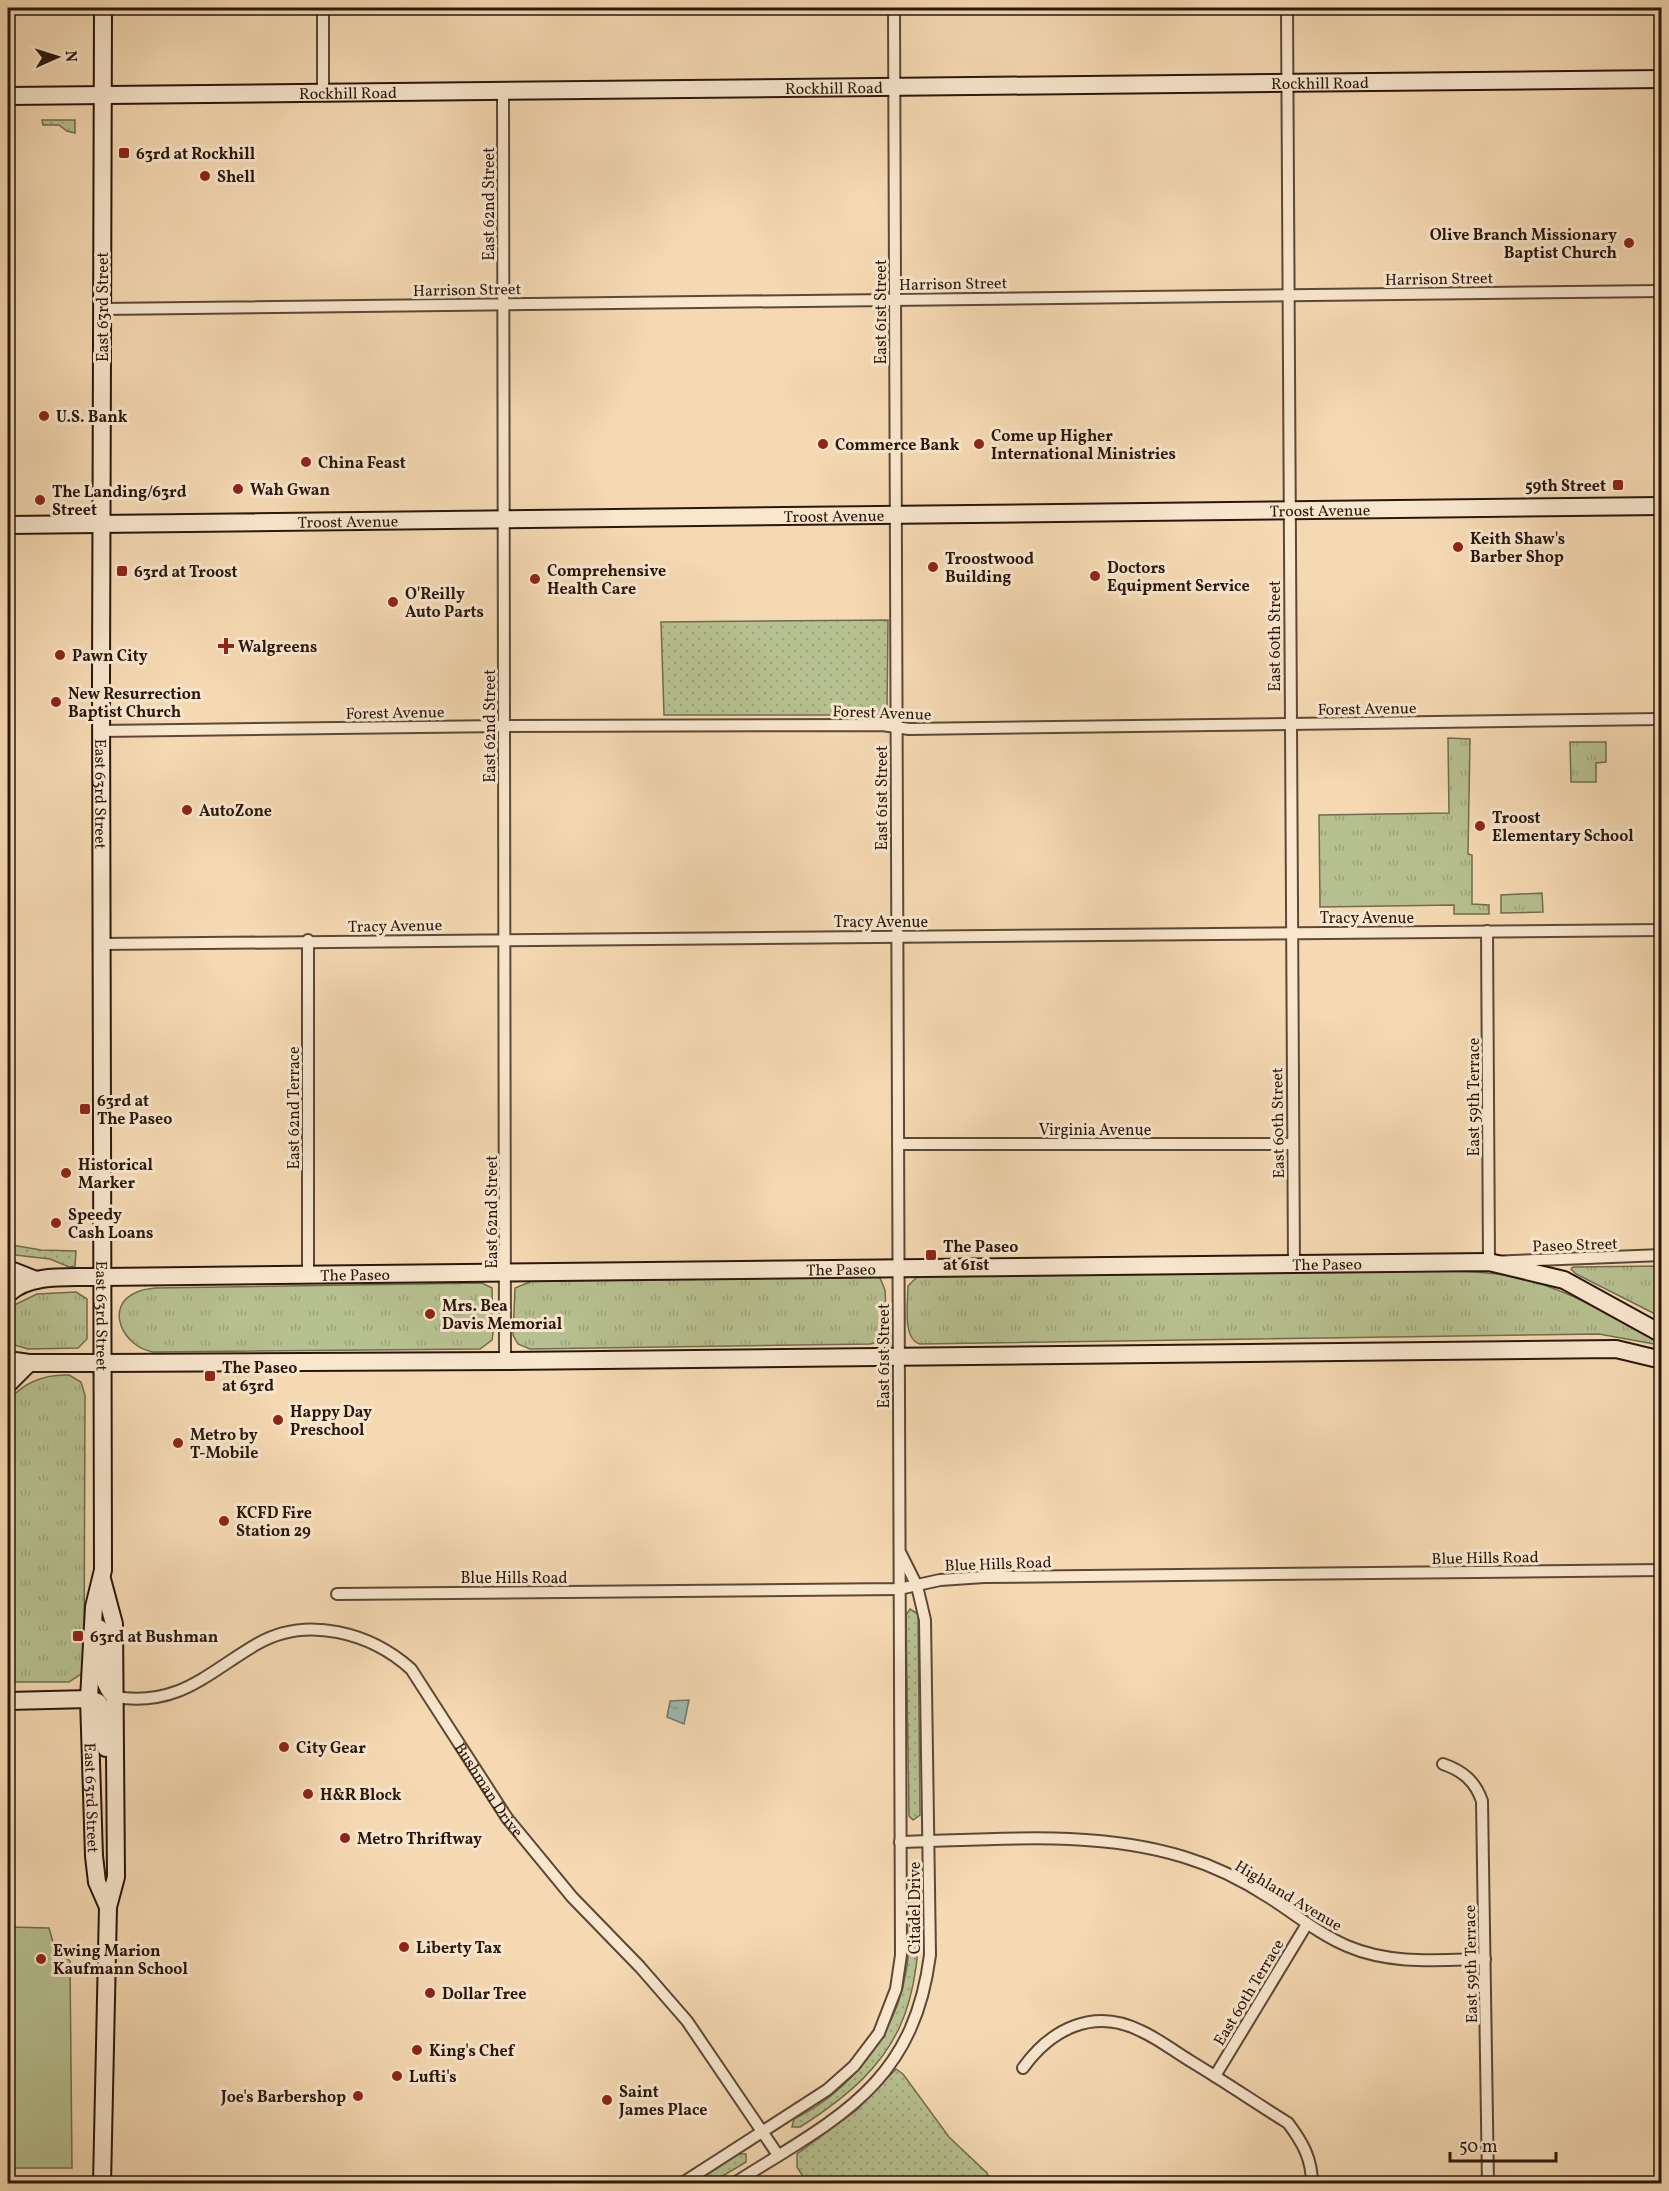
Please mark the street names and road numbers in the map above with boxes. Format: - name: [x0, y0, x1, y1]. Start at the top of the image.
- street label: Rockhill Road: [1271, 73, 1369, 96]
- street label: Rockhill Road: [785, 78, 883, 101]
- street label: Rockhill Road: [299, 83, 397, 106]
- street label: East 62nd Street: [479, 147, 501, 261]
- street label: East 63rd Street: [93, 252, 115, 362]
- street label: East 61st Street: [871, 259, 893, 365]
- street label: Harrison Street: [1385, 268, 1494, 292]
- street label: Harrison Street: [899, 273, 1008, 297]
- street label: Harrison Street: [413, 279, 522, 303]
- street label: Troost Avenue: [1270, 500, 1370, 524]
- street label: Troost Avenue: [784, 506, 884, 529]
- street label: Troost Avenue: [298, 512, 398, 535]
- street label: East 60th Street: [1265, 580, 1287, 692]
- street label: East 62nd Street: [480, 669, 502, 783]
- street label: Forest Avenue: [1317, 698, 1417, 722]
- street label: Forest Avenue: [832, 701, 932, 727]
- street label: Forest Avenue: [345, 702, 445, 726]
- street label: East 63rd Street: [88, 739, 110, 850]
- street label: East 61st Street: [872, 745, 894, 851]
- street label: Tracy Avenue: [1320, 908, 1414, 930]
- street label: Tracy Avenue: [834, 912, 928, 934]
- street label: Tracy Avenue: [348, 915, 442, 939]
- street label: East 59th Terrace: [1464, 1038, 1486, 1156]
- street label: East 62nd Terrace: [284, 1046, 306, 1170]
- street label: East 60th Street: [1267, 1067, 1291, 1179]
- street label: Virginia Avenue: [1039, 1120, 1151, 1142]
- street label: East 62nd Street: [482, 1155, 504, 1269]
- street label: Paseo Street: [1532, 1234, 1618, 1258]
- street label: The Paseo: [1292, 1254, 1362, 1277]
- street label: The Paseo: [806, 1260, 876, 1282]
- street label: East 63rd Street: [89, 1261, 112, 1372]
- street label: The Paseo: [320, 1265, 390, 1288]
- street label: East 61st Street: [874, 1303, 896, 1409]
- street label: Blue Hills Road: [1431, 1547, 1539, 1571]
- street label: Blue Hills Road: [944, 1552, 1052, 1578]
- street label: Blue Hills Road: [460, 1568, 568, 1590]
- street label: Bushman Drive: [448, 1739, 527, 1842]
- street label: East 63rd Street: [77, 1742, 103, 1854]
- street label: Highland Avenue: [1230, 1856, 1346, 1937]
- street label: Citadel Drive: [905, 1862, 927, 1954]
- street label: East 59th Terrace: [1460, 1904, 1484, 2024]
- street label: East 60th Terrace: [1209, 1936, 1290, 2050]

